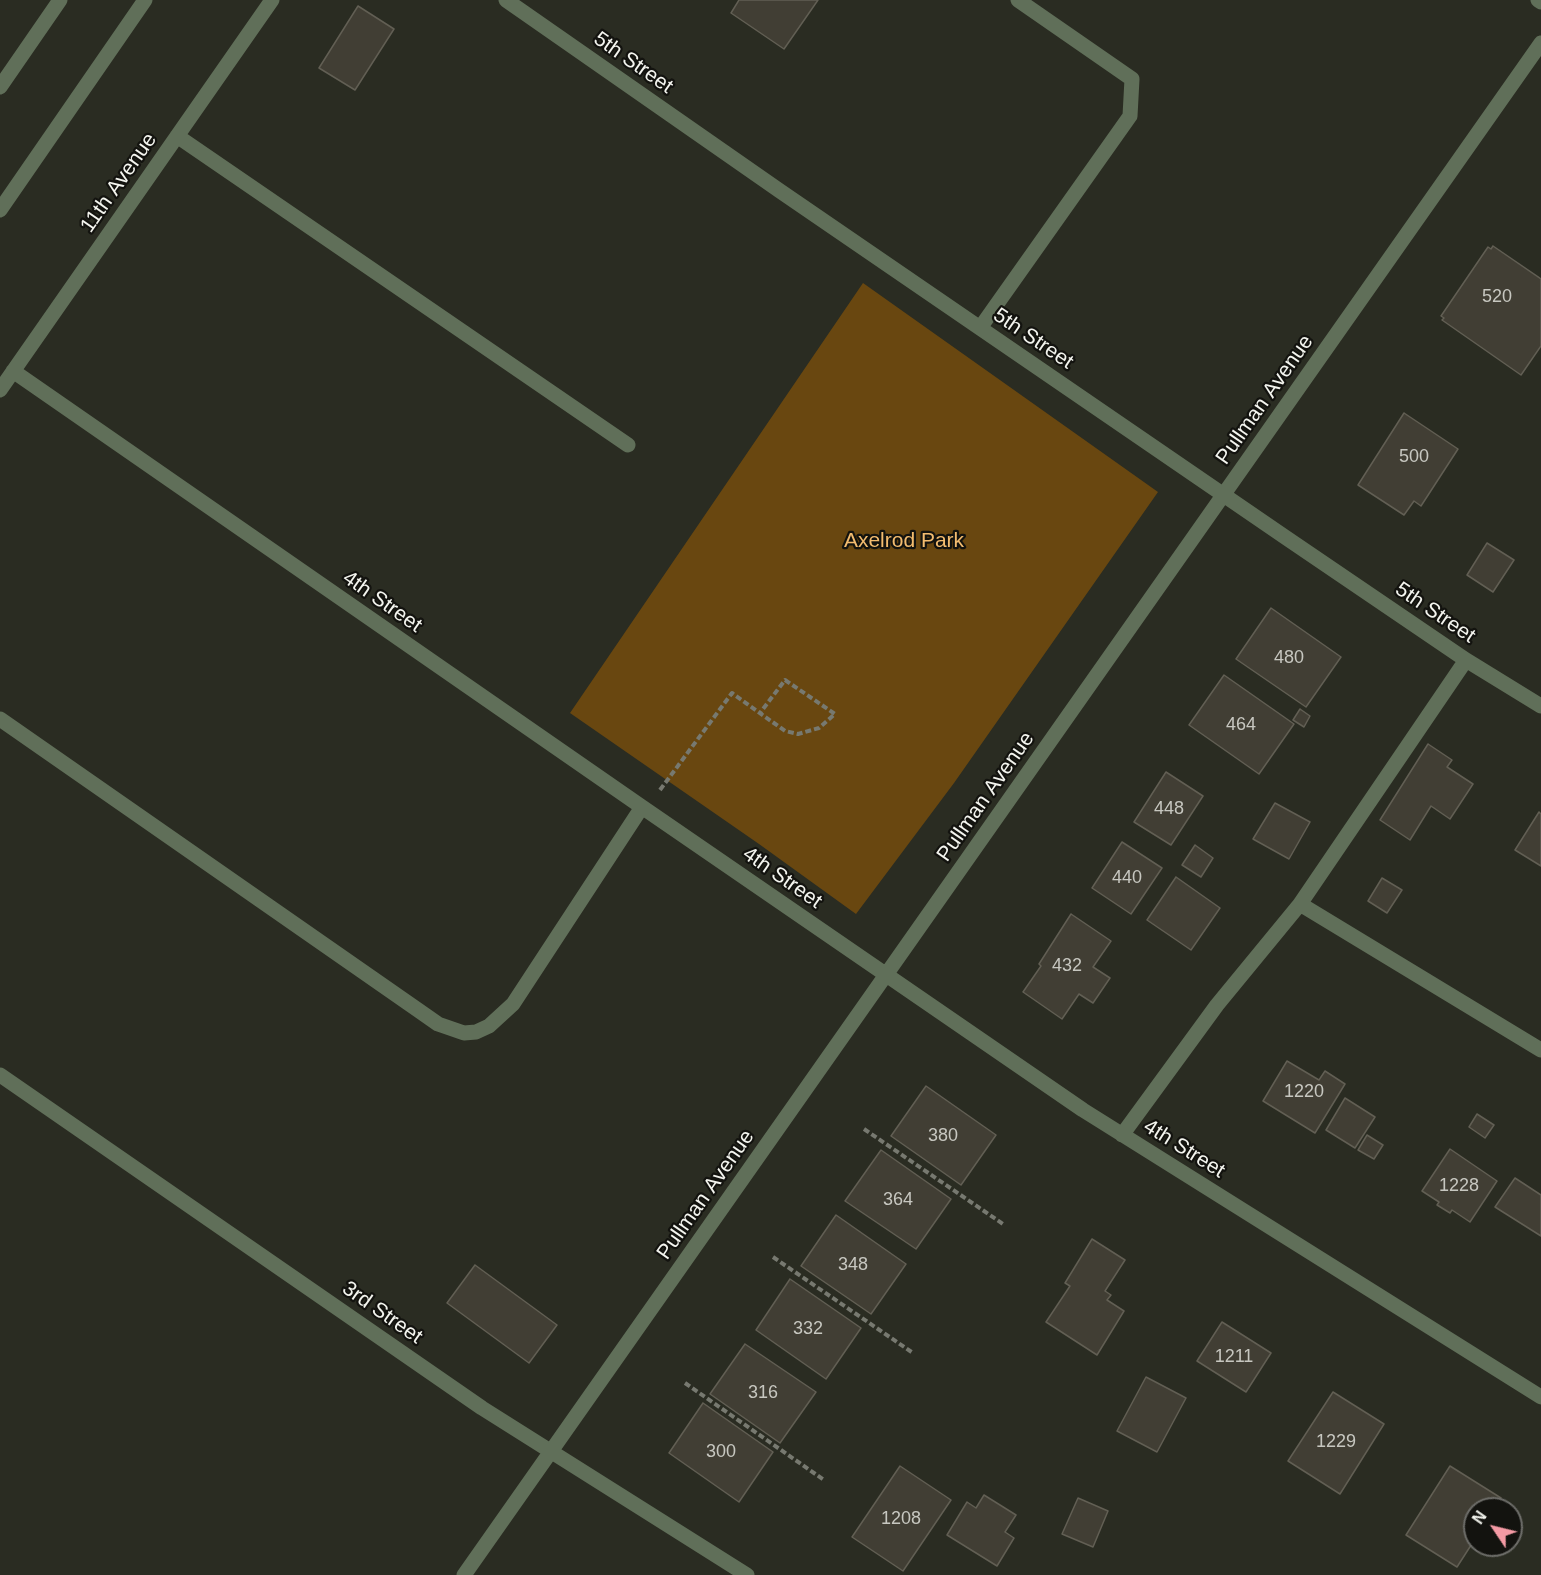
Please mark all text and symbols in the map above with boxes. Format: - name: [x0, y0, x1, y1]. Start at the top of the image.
- street label: 5th Street: [588, 27, 678, 99]
- street label: 11th Avenue: [75, 128, 163, 238]
- house number: 520: [1482, 286, 1512, 308]
- street label: 5th Street: [988, 303, 1078, 375]
- street label: Pullman Avenue: [1211, 330, 1319, 470]
- house number: 500: [1399, 446, 1429, 468]
- park label: Axelrod Park: [844, 528, 964, 554]
- street label: 4th Street: [337, 566, 427, 638]
- street label: 5th Street: [1390, 577, 1480, 649]
- house number: 480: [1274, 647, 1304, 669]
- house number: 464: [1226, 714, 1256, 736]
- street label: Pullman Avenue: [932, 727, 1040, 867]
- house number: 448: [1154, 798, 1184, 820]
- street label: 4th Street: [737, 842, 827, 914]
- house number: 440: [1112, 867, 1142, 889]
- house number: 432: [1052, 955, 1082, 977]
- house number: 1220: [1284, 1081, 1324, 1103]
- street label: 4th Street: [1139, 1114, 1229, 1184]
- street label: Pullman Avenue: [652, 1125, 760, 1265]
- house number: 380: [928, 1125, 958, 1147]
- house number: 1228: [1439, 1175, 1479, 1197]
- house number: 364: [883, 1189, 913, 1211]
- house number: 348: [838, 1254, 868, 1276]
- street label: 3rd Street: [337, 1276, 427, 1350]
- house number: 332: [793, 1318, 823, 1340]
- house number: 1211: [1215, 1346, 1253, 1368]
- house number: 316: [748, 1382, 778, 1404]
- house number: 1229: [1316, 1431, 1356, 1453]
- house number: 300: [706, 1441, 736, 1463]
- north arrow: [1463, 1497, 1523, 1557]
- house number: 1208: [881, 1508, 921, 1530]
- text: N: [1469, 1508, 1490, 1527]

